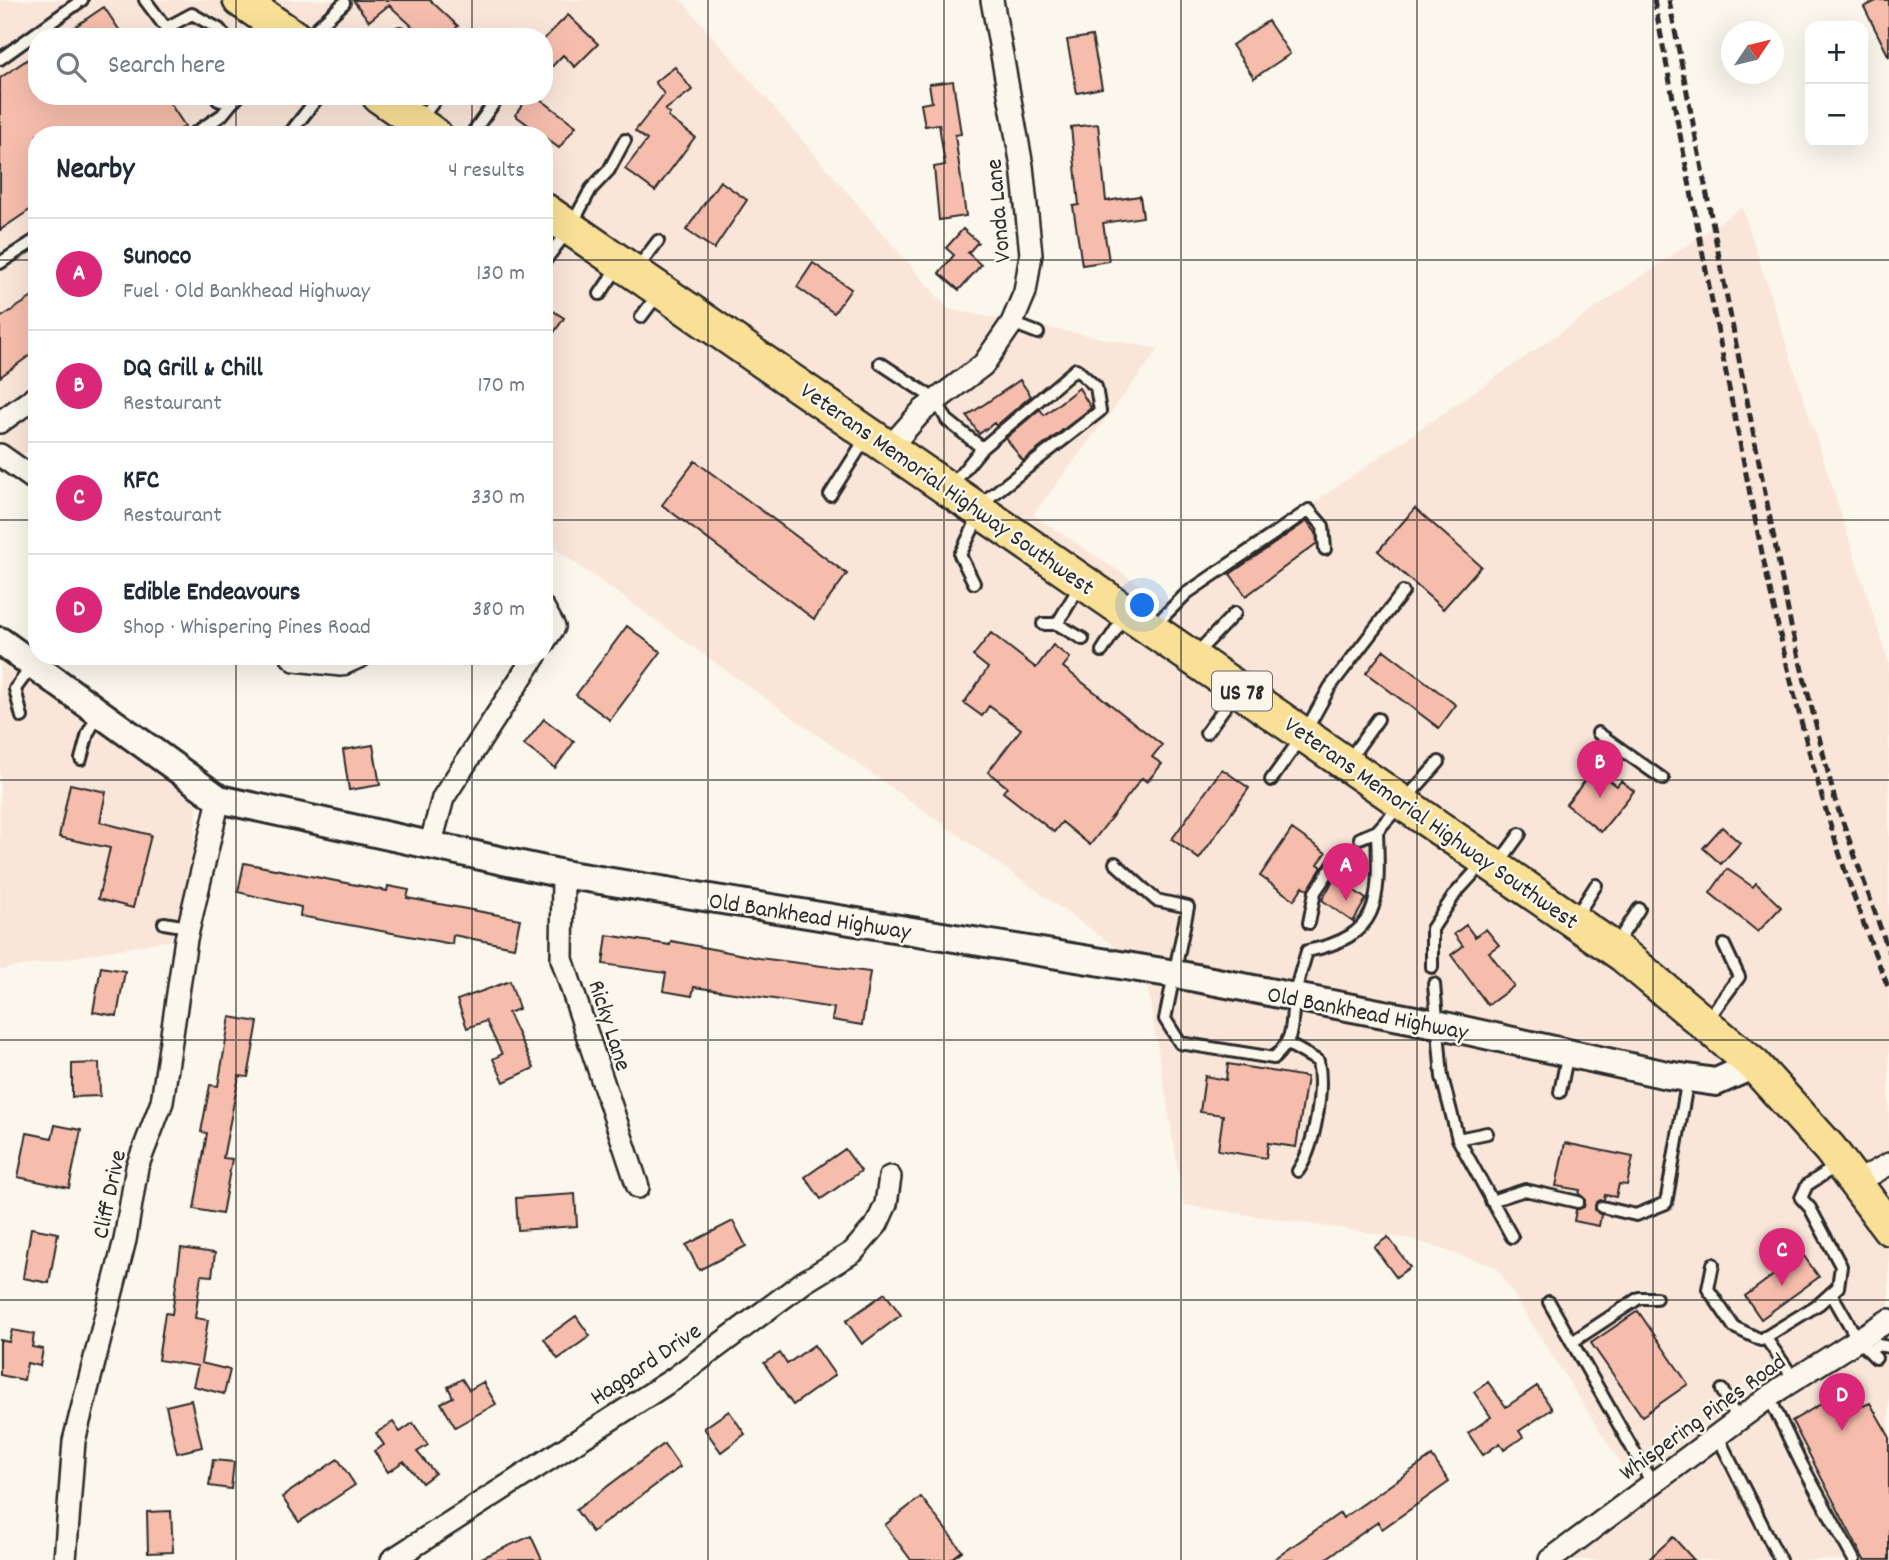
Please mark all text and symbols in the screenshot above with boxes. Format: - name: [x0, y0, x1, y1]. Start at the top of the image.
- north arrow: [1721, 21, 1784, 84]
- map controls: [1805, 21, 1868, 147]
- button: +: [1805, 21, 1868, 84]
- search box: [28, 28, 553, 105]
- icon: search: [52, 48, 90, 86]
- text: Search here: [108, 48, 226, 85]
- button: −: [1805, 84, 1868, 147]
- text: Nearby: [56, 150, 134, 193]
- text: 4 results: [448, 155, 525, 188]
- street label: Vonda Lane: [979, 157, 1021, 264]
- text: Sunoco: [123, 239, 191, 276]
- text: A: [73, 258, 85, 291]
- text: 130 m: [476, 258, 525, 291]
- text: Fuel · Old Bankhead Highway: [123, 276, 370, 309]
- text: DQ Grill & Chill: [123, 351, 263, 388]
- text: B: [74, 370, 84, 403]
- text: 170 m: [478, 370, 525, 403]
- street label: Veterans Memorial Highway Southwest: [792, 375, 1101, 606]
- text: Restaurant: [123, 388, 222, 421]
- text: KFC: [123, 463, 159, 500]
- text: C: [73, 482, 85, 515]
- text: 330 m: [471, 482, 525, 515]
- text: Restaurant: [123, 500, 222, 533]
- text: Edible Endeavours: [123, 575, 300, 612]
- your location: [1125, 588, 1159, 622]
- text: D: [73, 594, 85, 627]
- text: 380 m: [472, 594, 525, 627]
- text: Shop · Whispering Pines Road: [123, 612, 371, 645]
- road number: US 78: [1212, 671, 1272, 710]
- street label: Veterans Memorial Highway Southwest: [1276, 709, 1585, 940]
- pin: B: [1577, 740, 1623, 798]
- pin: A: [1323, 843, 1369, 901]
- street label: Old Bankhead Highway: [706, 885, 914, 951]
- street label: Ricky Lane: [578, 976, 639, 1076]
- street label: Old Bankhead Highway: [1264, 979, 1472, 1051]
- street label: Cliff Drive: [85, 1147, 137, 1242]
- pin: C: [1759, 1228, 1805, 1286]
- street label: Haggard Drive: [584, 1316, 709, 1415]
- street label: Whispering Pines Road: [1613, 1346, 1794, 1491]
- pin: D: [1819, 1373, 1865, 1431]

